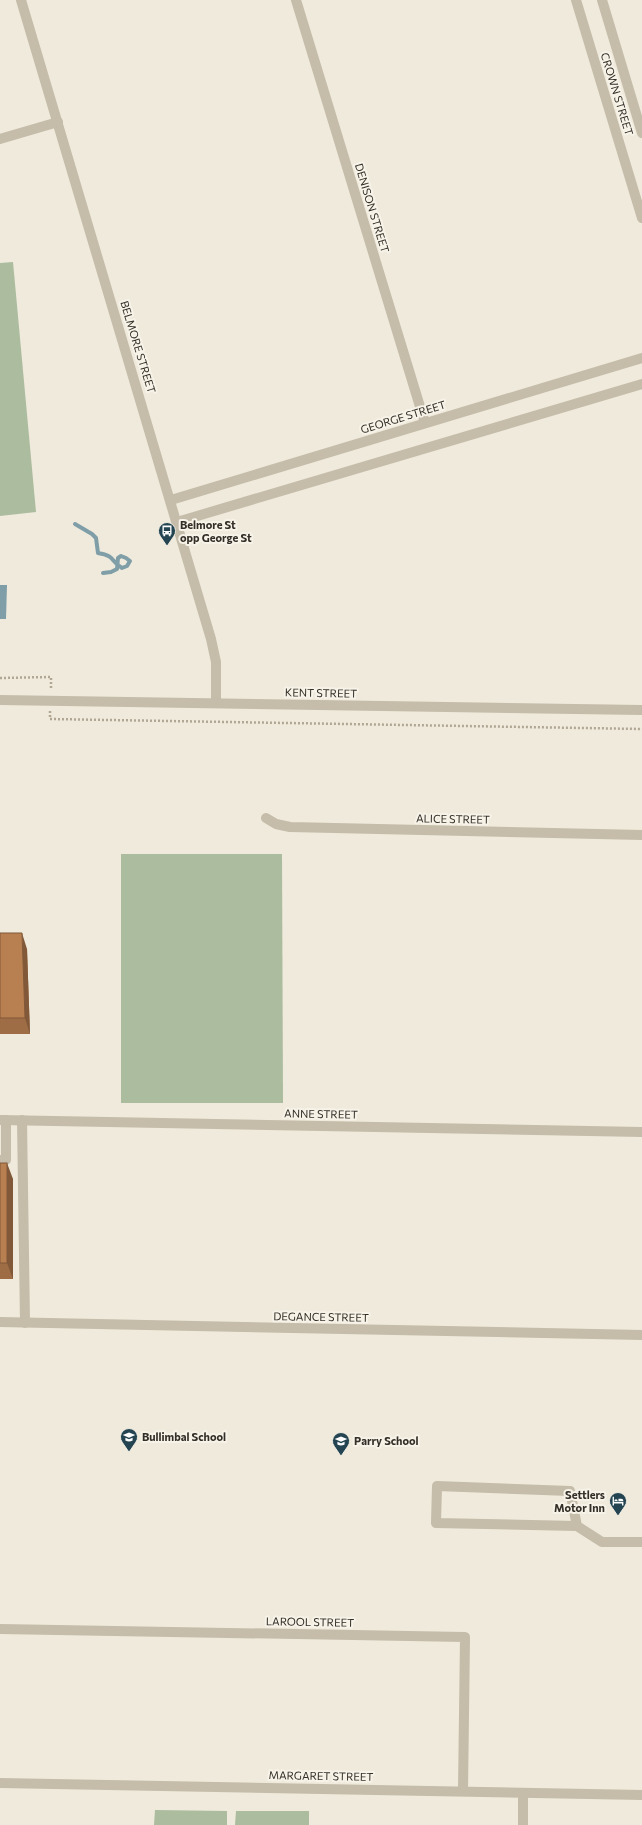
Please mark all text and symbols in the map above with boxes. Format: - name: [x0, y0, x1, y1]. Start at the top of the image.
- street label: CROWN STREET: [599, 51, 636, 137]
- street label: DENISON STREET: [353, 162, 392, 254]
- street label: BELMORE STREET: [118, 299, 159, 395]
- street label: GEORGE STREET: [359, 397, 447, 436]
- place label: Belmore St opp George St: [180, 518, 252, 544]
- bus stop icon: Belmore St opp George St: [157, 521, 177, 546]
- street label: KENT STREET: [285, 685, 357, 700]
- street label: ALICE STREET: [416, 811, 490, 826]
- street label: ANNE STREET: [284, 1106, 358, 1121]
- street label: DEGANCE STREET: [273, 1309, 369, 1324]
- school or university icon: Bullimbal School: [119, 1427, 139, 1452]
- place label: Bullimbal School: [142, 1430, 226, 1443]
- school or university icon: Parry School: [331, 1431, 351, 1456]
- place label: Parry School: [354, 1434, 419, 1447]
- place label: Settlers Motor Inn: [554, 1488, 605, 1514]
- hotel icon: Settlers Motor Inn: [608, 1491, 628, 1516]
- street label: LAROOL STREET: [266, 1614, 354, 1629]
- street label: MARGARET STREET: [268, 1768, 374, 1783]

